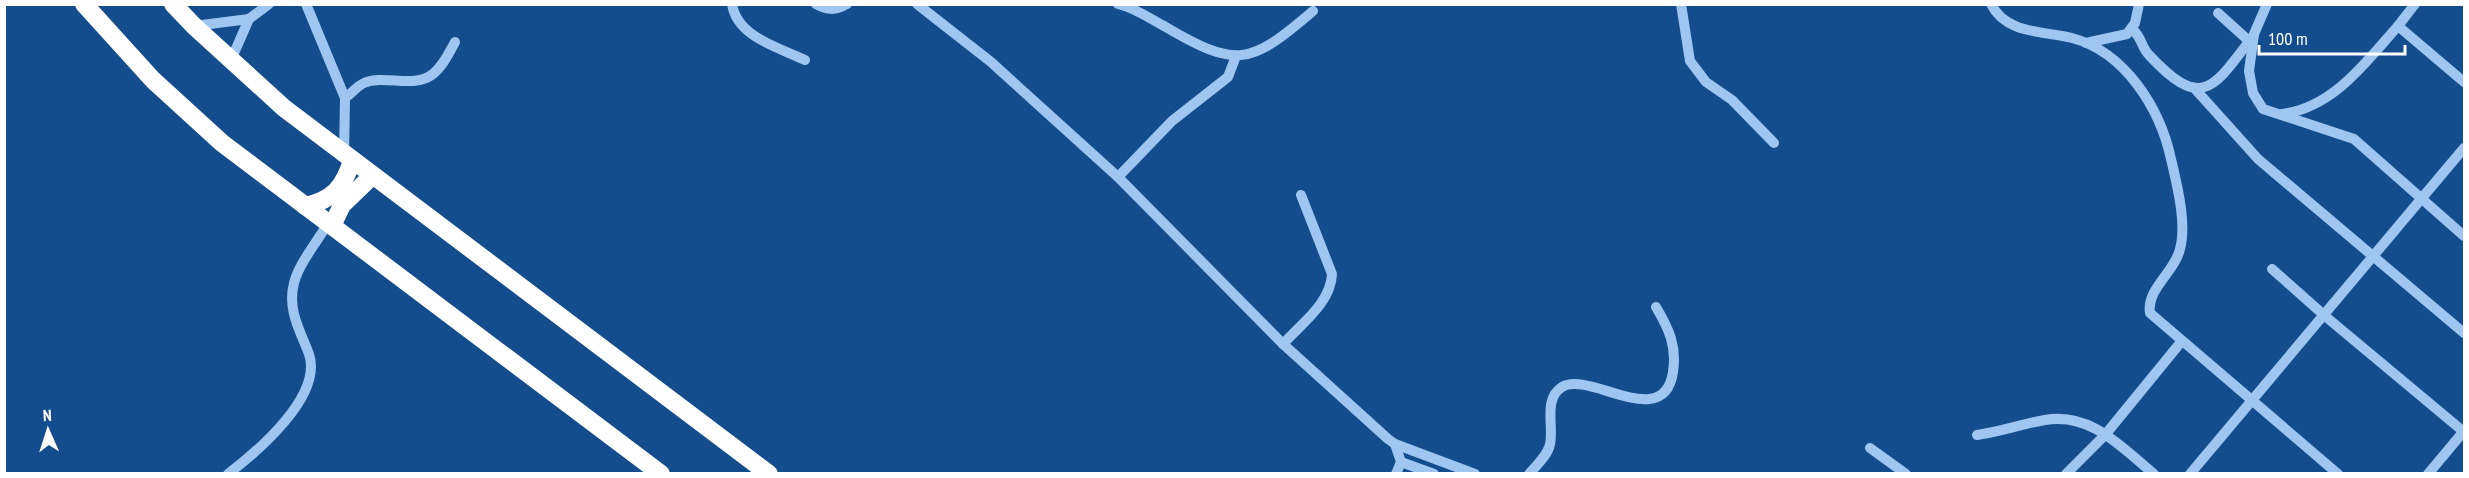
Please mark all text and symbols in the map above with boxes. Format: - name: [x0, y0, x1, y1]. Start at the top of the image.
- scale bar: [2259, 18, 2404, 56]
- text: 100 m: [2268, 27, 2308, 50]
- north arrow: [18, 400, 78, 460]
- text: N: [42, 405, 52, 425]

